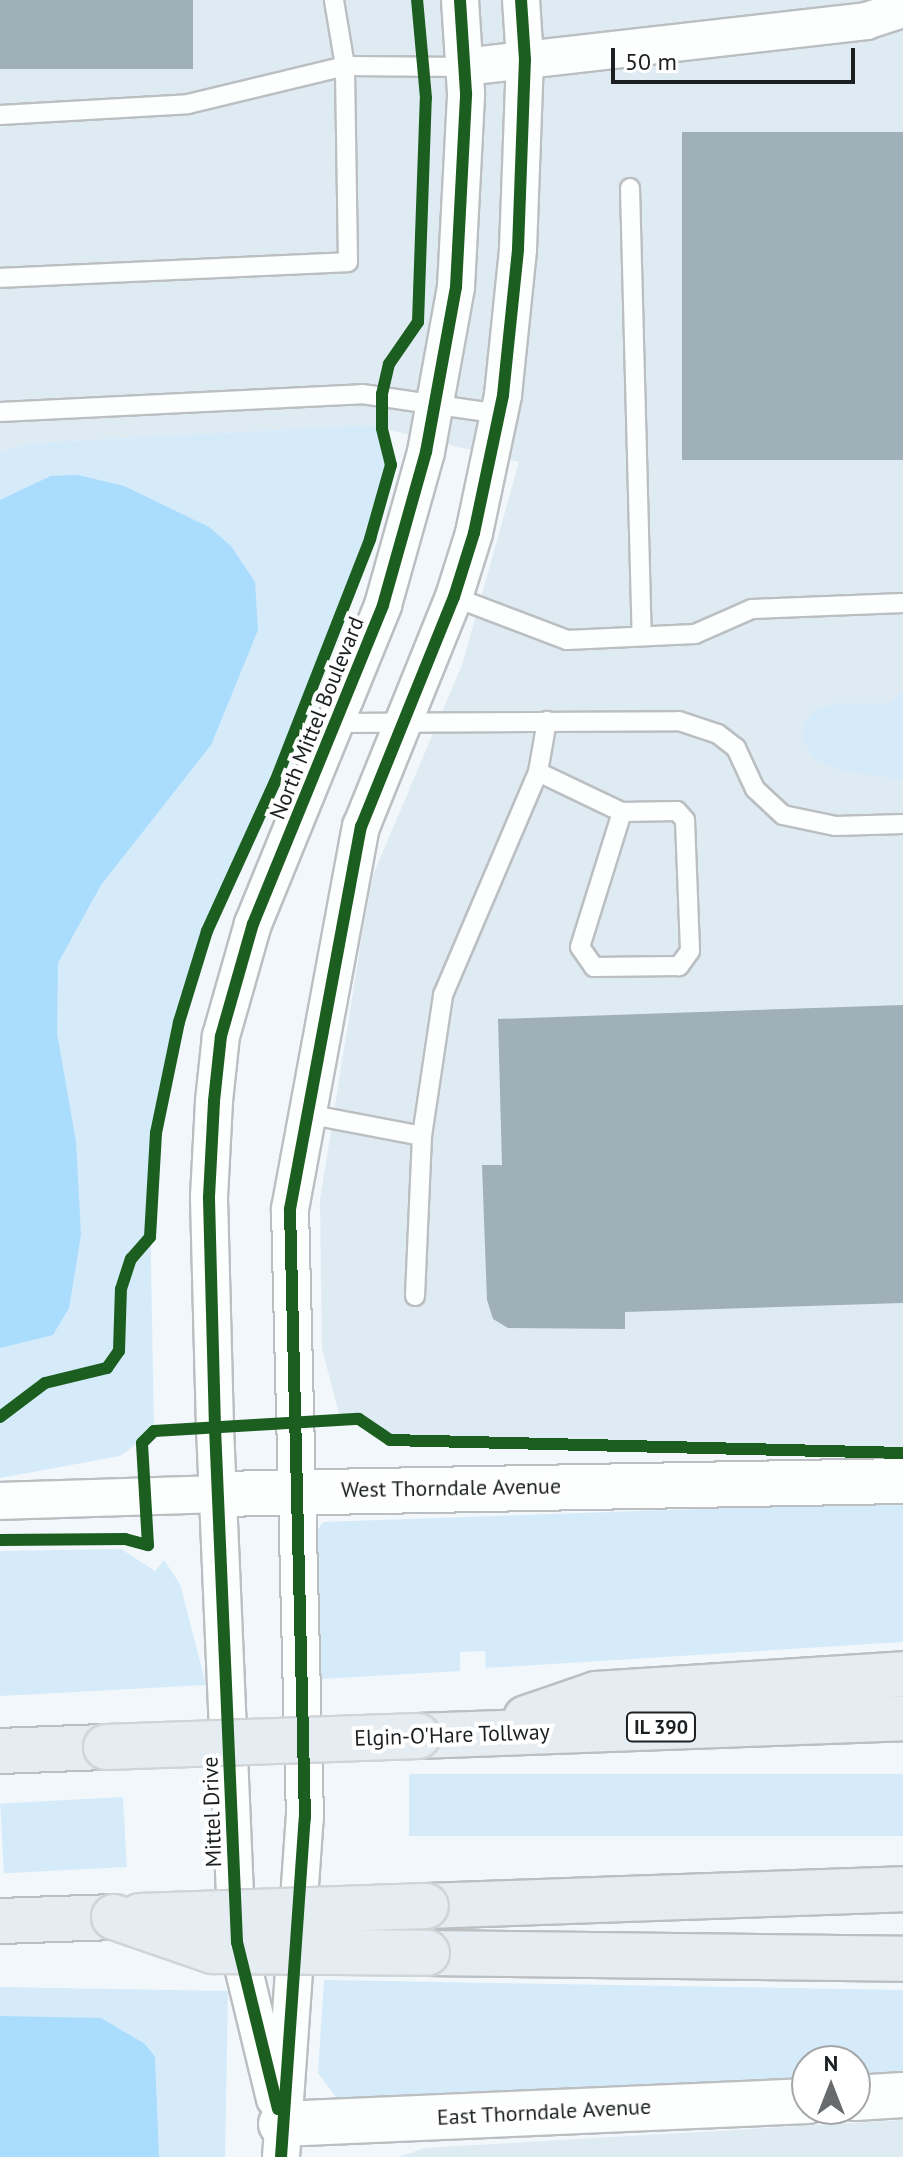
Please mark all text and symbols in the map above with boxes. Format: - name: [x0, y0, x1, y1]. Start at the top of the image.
- scale bar: [615, 32, 859, 82]
- text: 50 m: [625, 46, 677, 77]
- street label: North Mittel Boulevard: [264, 613, 370, 823]
- street label: West Thorndale Avenue: [340, 1473, 562, 1503]
- road number: IL 390: [625, 1711, 697, 1743]
- street label: Elgin-O'Hare Tollway: [353, 1718, 551, 1752]
- street label: Mittel Drive: [197, 1756, 227, 1868]
- north arrow: [791, 2045, 871, 2125]
- text: N: [824, 2049, 838, 2077]
- street label: East Thorndale Avenue: [436, 2093, 652, 2131]

